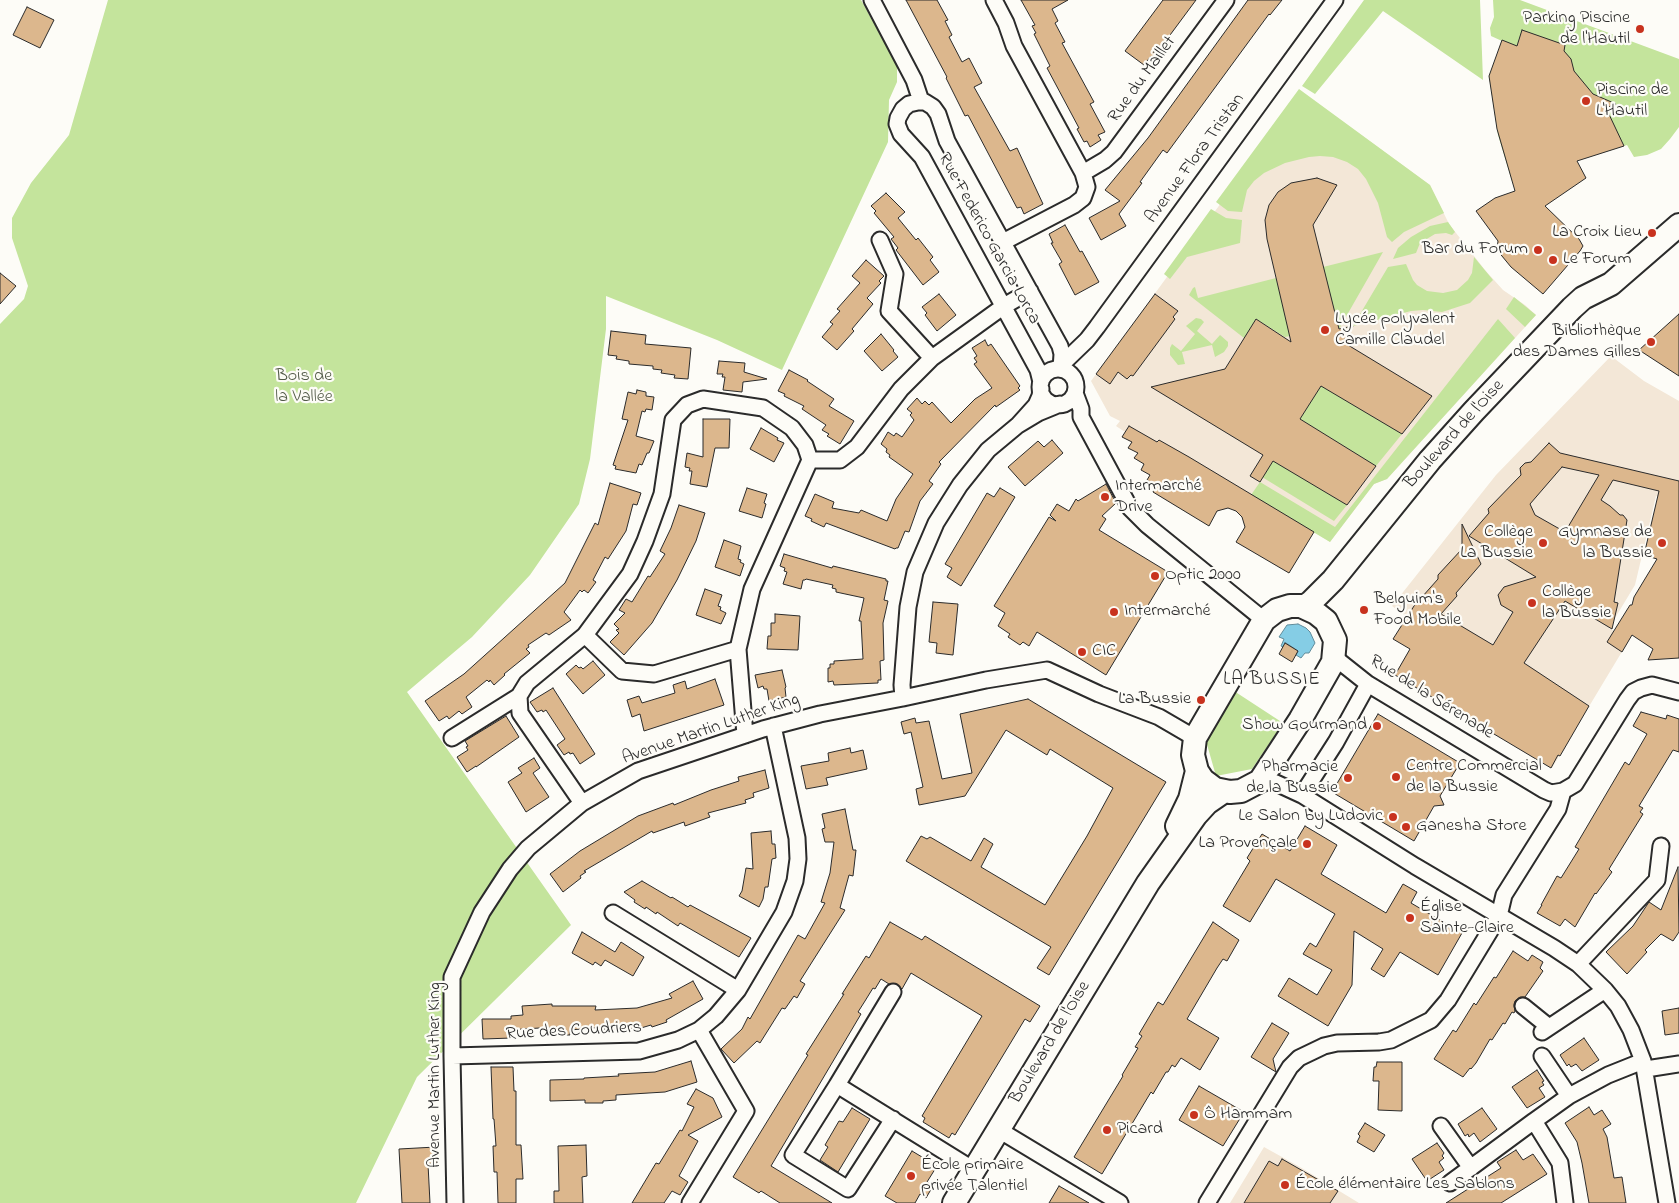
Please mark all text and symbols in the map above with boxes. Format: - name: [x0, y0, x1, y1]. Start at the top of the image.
- place label: Parking Piscine de l'Hautil: [1523, 8, 1630, 50]
- marker: Parking Piscine de l'Hautil: [1634, 23, 1646, 35]
- street label: Rue du Maillet: [1104, 33, 1182, 127]
- place label: Piscine de L'Hautil: [1596, 80, 1669, 122]
- street label: Avenue Flora Tristan: [1142, 90, 1250, 228]
- marker: Piscine de L'Hautil: [1580, 95, 1592, 107]
- street label: Rue Federico Garcia Lorca: [932, 149, 1044, 329]
- place label: La Croix Lieu: [1552, 222, 1642, 244]
- marker: La Croix Lieu: [1646, 227, 1658, 239]
- place label: Bar du Forum: [1422, 239, 1528, 261]
- marker: Bar du Forum: [1532, 244, 1544, 256]
- place label: Le Forum: [1563, 249, 1631, 271]
- marker: Le Forum: [1547, 254, 1559, 266]
- place label: Lycée polyvalent Camille Claudel: [1335, 309, 1455, 352]
- place label: Bibliothèque des Dames Gilles: [1513, 321, 1641, 364]
- marker: Lycée polyvalent Camille Claudel: [1319, 324, 1331, 336]
- marker: Bibliothèque des Dames Gilles: [1645, 336, 1657, 348]
- park label: Bois de la Vallée: [275, 366, 333, 408]
- street label: Boulevard de l'Oise: [1400, 376, 1510, 494]
- place label: Intermarché Drive: [1115, 476, 1202, 518]
- marker: Intermarché Drive: [1099, 491, 1111, 503]
- place label: Collège La Bussie: [1460, 522, 1533, 564]
- place label: Gymnase de la Bussie: [1558, 522, 1652, 564]
- marker: Collège La Bussie: [1537, 537, 1549, 549]
- marker: Gymnase de la Bussie: [1656, 537, 1668, 549]
- place label: Optic 2000: [1165, 565, 1241, 587]
- marker: Optic 2000: [1149, 570, 1161, 582]
- place label: Collège la Bussie: [1542, 582, 1611, 624]
- place label: Belguim's Food Mobile: [1374, 589, 1461, 632]
- marker: Collège la Bussie: [1526, 597, 1538, 609]
- place label: Intermarché: [1124, 601, 1211, 623]
- marker: Belguim's Food Mobile: [1358, 604, 1370, 616]
- marker: Intermarché: [1108, 606, 1120, 618]
- place label: CIC: [1092, 641, 1116, 663]
- marker: CIC: [1076, 646, 1088, 658]
- street label: Rue de la Sérenade: [1365, 651, 1497, 745]
- district label: LA BUSSIE: [1222, 670, 1322, 692]
- place label: La Bussie: [1118, 689, 1191, 711]
- street label: Avenue Martin Luther King: [620, 690, 802, 770]
- marker: La Bussie: [1195, 694, 1207, 706]
- place label: Show Gourmand: [1242, 715, 1367, 737]
- marker: Show Gourmand: [1371, 720, 1383, 732]
- place label: Centre Commercial de la Bussie: [1406, 756, 1542, 799]
- place label: Pharmacie de la Bussie: [1246, 757, 1338, 800]
- marker: Centre Commercial de la Bussie: [1390, 771, 1402, 783]
- marker: Pharmacie de la Bussie: [1342, 772, 1354, 784]
- place label: Le Salon by Ludovic: [1238, 806, 1383, 828]
- marker: Le Salon by Ludovic: [1387, 811, 1399, 823]
- place label: Ganesha Store: [1416, 816, 1526, 838]
- marker: Ganesha Store: [1400, 821, 1412, 833]
- place label: La Provençale: [1199, 833, 1297, 855]
- marker: La Provençale: [1301, 838, 1313, 850]
- place label: Église Sainte-Claire: [1420, 897, 1514, 940]
- marker: Église Sainte-Claire: [1404, 912, 1416, 924]
- street label: Boulevard de l'Oise: [1006, 978, 1096, 1108]
- street label: Avenue Martin Luther King: [425, 982, 447, 1168]
- street label: Rue des Coudriers: [506, 1018, 642, 1046]
- place label: Ô Hammam: [1204, 1104, 1292, 1126]
- marker: Ô Hammam: [1188, 1109, 1200, 1121]
- place label: Picard: [1117, 1119, 1163, 1141]
- marker: Picard: [1101, 1124, 1113, 1136]
- place label: École primaire privée Talentiel: [921, 1155, 1028, 1198]
- marker: École primaire privée Talentiel: [905, 1170, 917, 1182]
- place label: École élémentaire Les Sablons: [1295, 1174, 1515, 1196]
- marker: École élémentaire Les Sablons: [1279, 1179, 1291, 1191]

